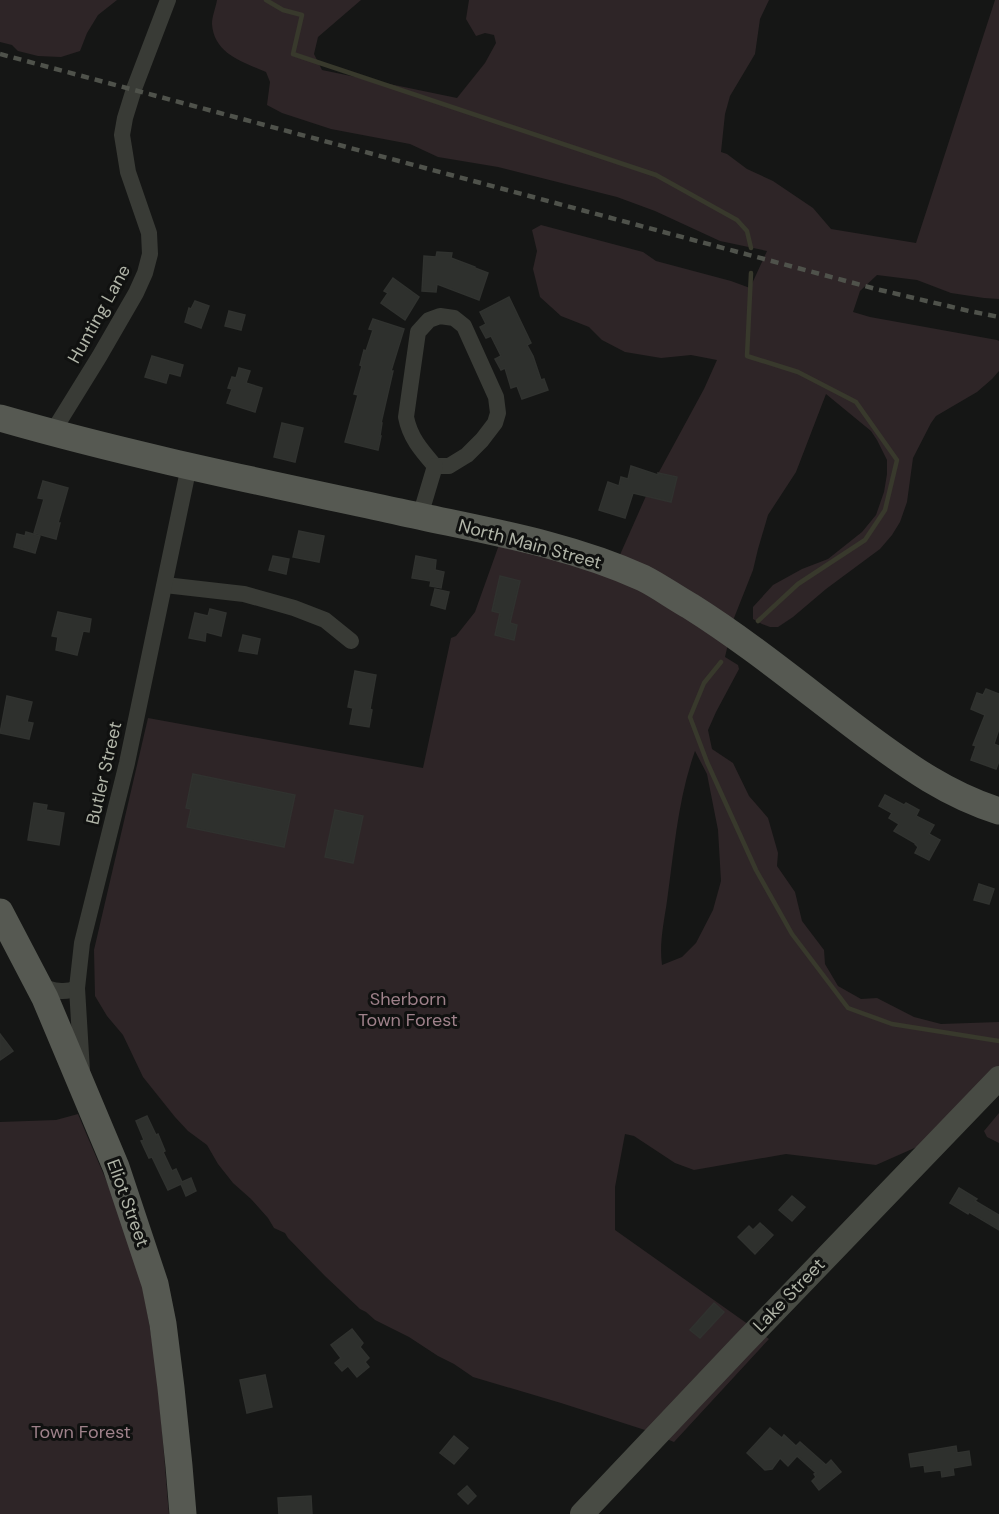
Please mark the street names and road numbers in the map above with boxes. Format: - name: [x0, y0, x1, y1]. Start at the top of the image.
- street label: Hunting Lane: [62, 260, 136, 368]
- street label: North Main Street: [456, 513, 604, 575]
- street label: Butler Street: [81, 719, 127, 827]
- street label: Eliot Street: [101, 1156, 155, 1250]
- street label: Lake Street: [748, 1253, 830, 1337]

